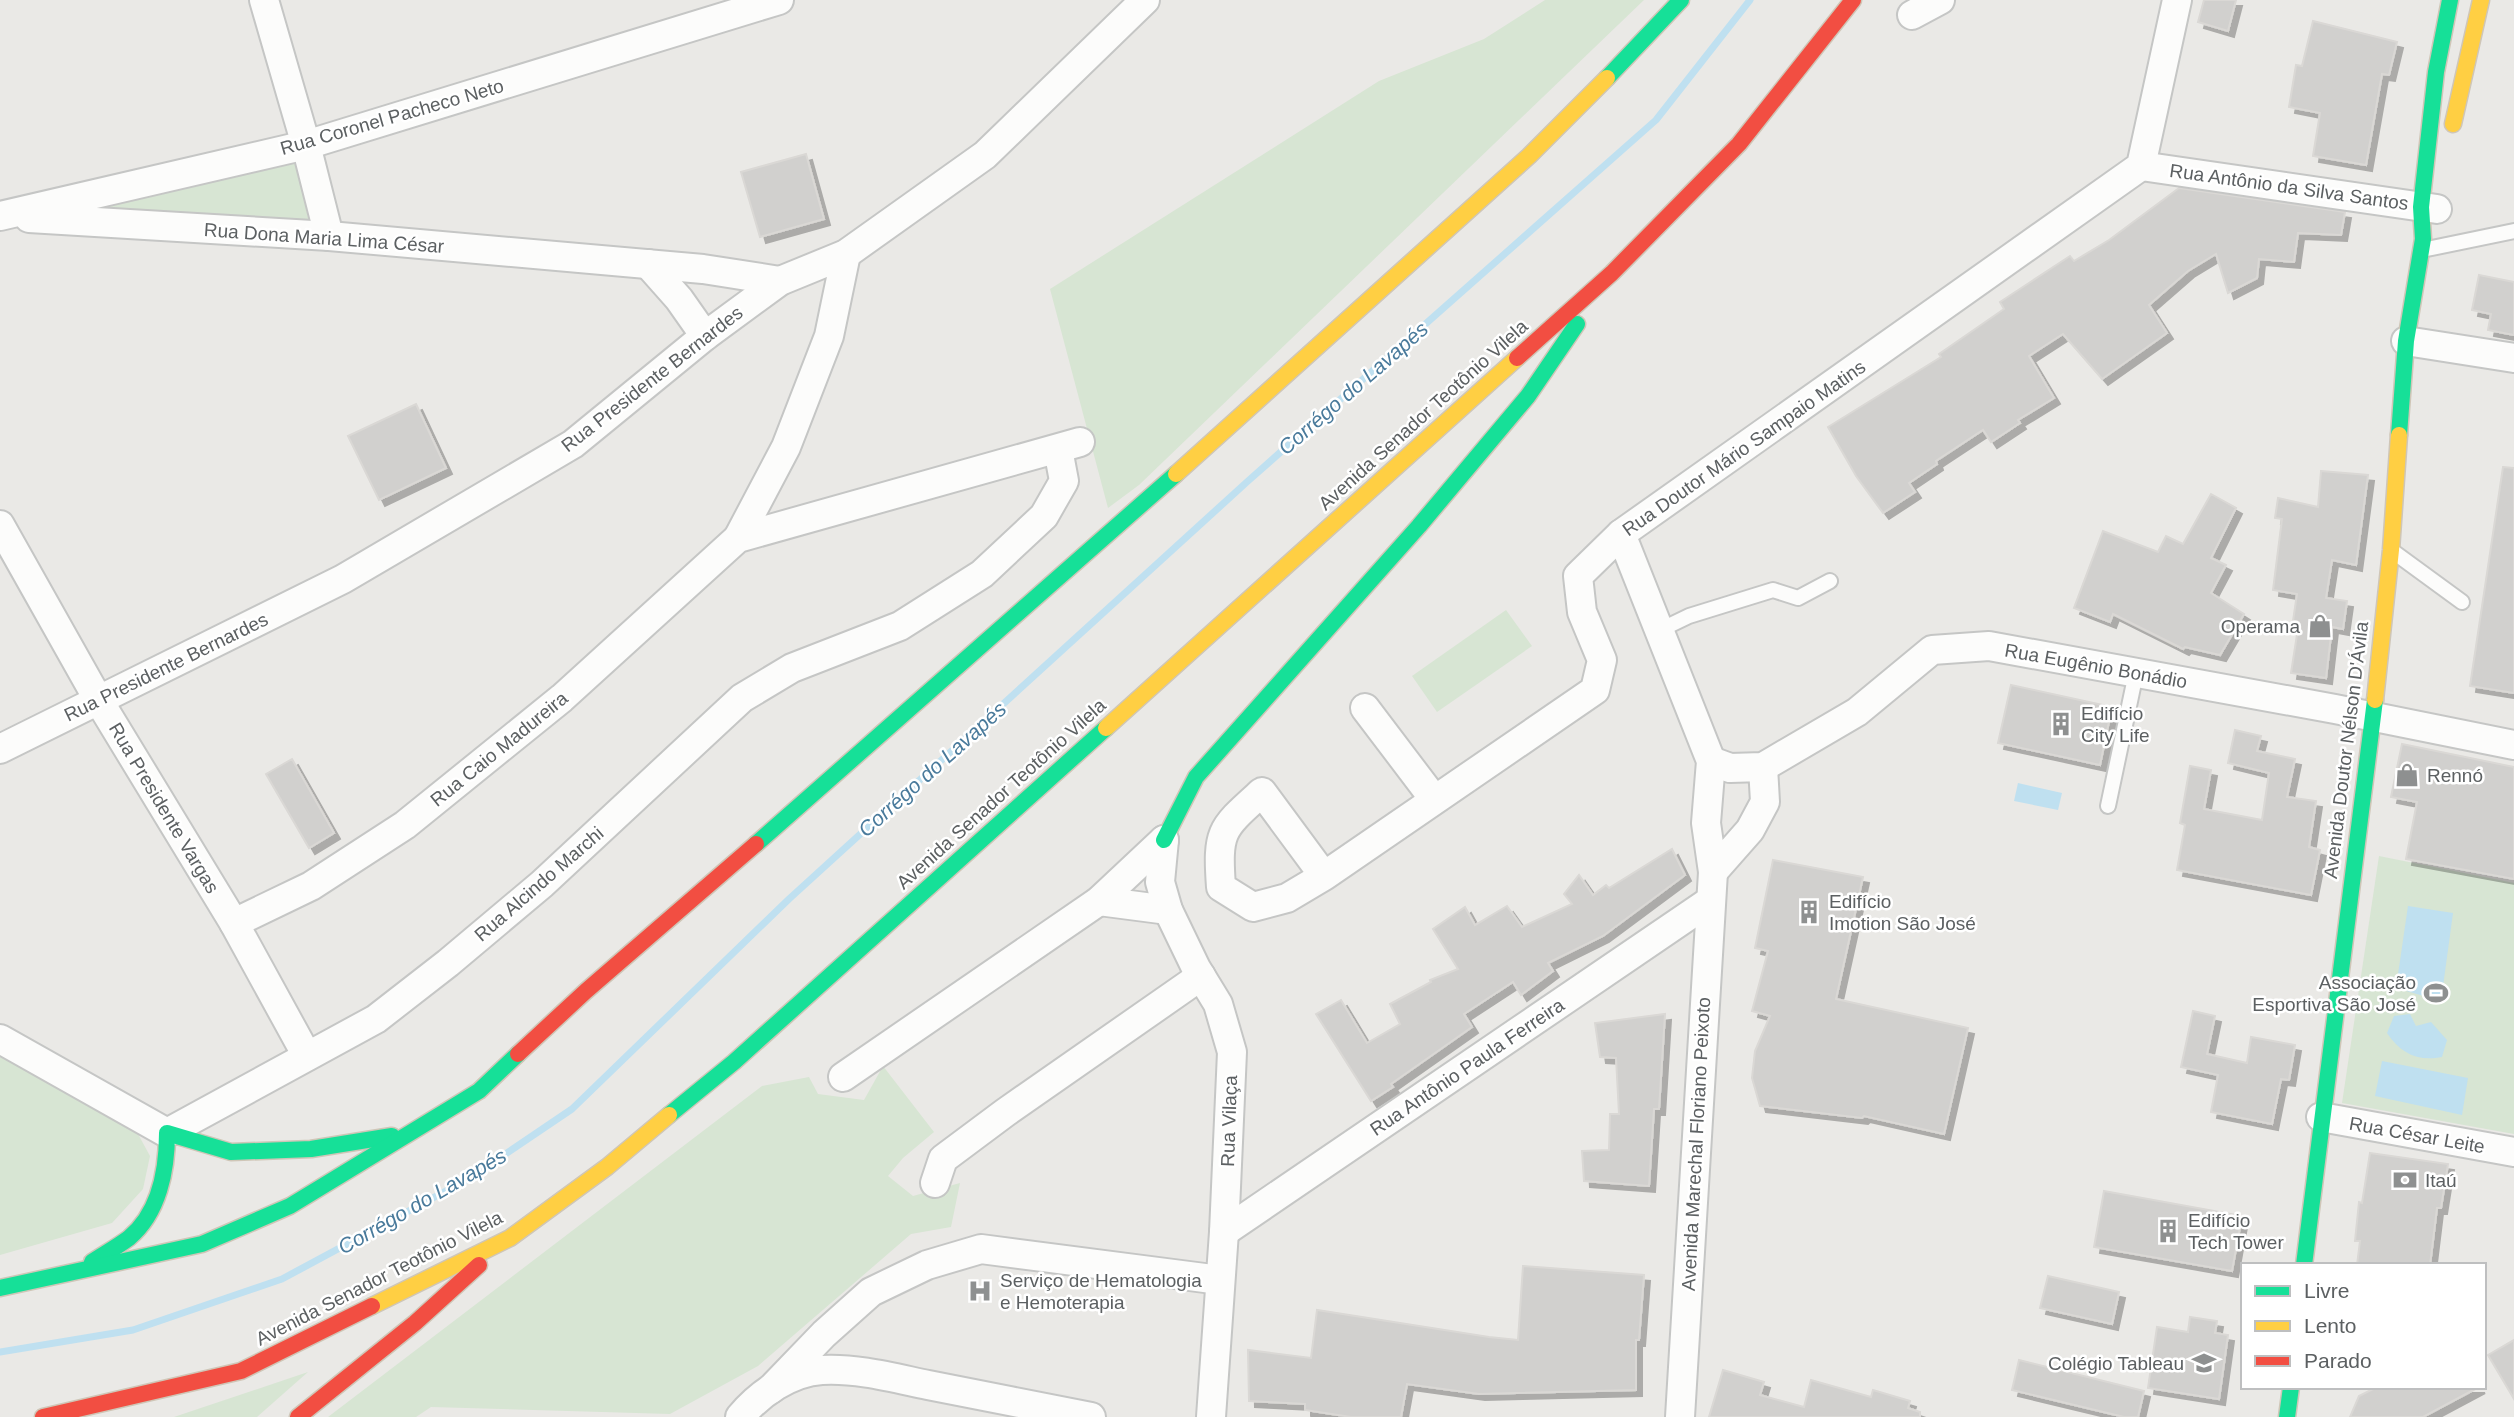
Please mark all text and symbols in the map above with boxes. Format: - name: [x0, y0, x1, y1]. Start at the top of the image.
- street label: Rua Coronel Pacheco Neto: [278, 75, 506, 159]
- street label: Rua Antônio da Silva Santos: [2168, 160, 2410, 214]
- street label: Rua Dona Maria Lima César: [203, 219, 445, 257]
- street label: Rua Presidente Bernardes: [557, 302, 747, 456]
- street label: Avenida Senador Teotônio Vilela: [1314, 315, 1532, 514]
- water label: Corrégo do Lavapés: [1274, 317, 1433, 459]
- street label: Rua Doutor Mário Sampaio Matins: [1619, 356, 1869, 540]
- street label: Rua Presidente Bernardes: [61, 608, 271, 726]
- shop icon: Operama: [2306, 612, 2334, 640]
- place label: Operama: [2221, 616, 2300, 637]
- street label: Avenida Doutor Nélson D'Ávila: [2320, 620, 2372, 880]
- street label: Rua Eugênio Bonádio: [2003, 640, 2189, 692]
- street label: Rua Caio Madureira: [426, 687, 572, 811]
- street label: Avenida Senador Teotônio Vilela: [892, 694, 1110, 893]
- water label: Corrégo do Lavapés: [854, 696, 1011, 841]
- place label: Edifício City Life: [2081, 703, 2150, 746]
- building icon: Edifício City Life: [2047, 710, 2075, 738]
- street label: Rua Presidente Vargas: [105, 719, 223, 897]
- shop icon: Rennó: [2393, 761, 2421, 789]
- place label: Rennó: [2427, 765, 2483, 786]
- street label: Rua Alcindo Marchi: [470, 822, 608, 946]
- place label: Edifício Imotion São José: [1829, 891, 1976, 934]
- building icon: Edifício Imotion São José: [1795, 898, 1823, 926]
- place label: Associação Esportiva São José: [2252, 972, 2416, 1015]
- sports icon: Associação Esportiva São José: [2422, 979, 2450, 1007]
- street label: Rua Antônio Paula Ferreira: [1366, 994, 1568, 1140]
- street label: Avenida Marechal Floriano Peixoto: [1678, 996, 1714, 1292]
- street label: Rua Vilaça: [1217, 1074, 1241, 1167]
- street label: Rua César Leite: [2348, 1113, 2486, 1157]
- water label: Corrégo do Lavapés: [334, 1143, 511, 1259]
- bank icon: Itaú: [2391, 1166, 2419, 1194]
- place label: Itaú: [2425, 1170, 2457, 1191]
- street label: Avenida Senador Teotônio Vilela: [252, 1206, 506, 1349]
- place label: Edifício Tech Tower: [2188, 1210, 2284, 1253]
- building icon: Edifício Tech Tower: [2154, 1217, 2182, 1245]
- legend: [2241, 1263, 2486, 1389]
- place label: Serviço de Hematologia e Hemoterapia: [1000, 1270, 1202, 1313]
- hospital icon: Serviço de Hematologia e Hemoterapia: [966, 1277, 994, 1305]
- text: Livre: [2304, 1279, 2350, 1302]
- text: Lento: [2304, 1314, 2357, 1337]
- school or university icon: Colégio Tableau: [2190, 1349, 2218, 1377]
- text: Parado: [2304, 1349, 2372, 1372]
- place label: Colégio Tableau: [2048, 1353, 2184, 1374]

